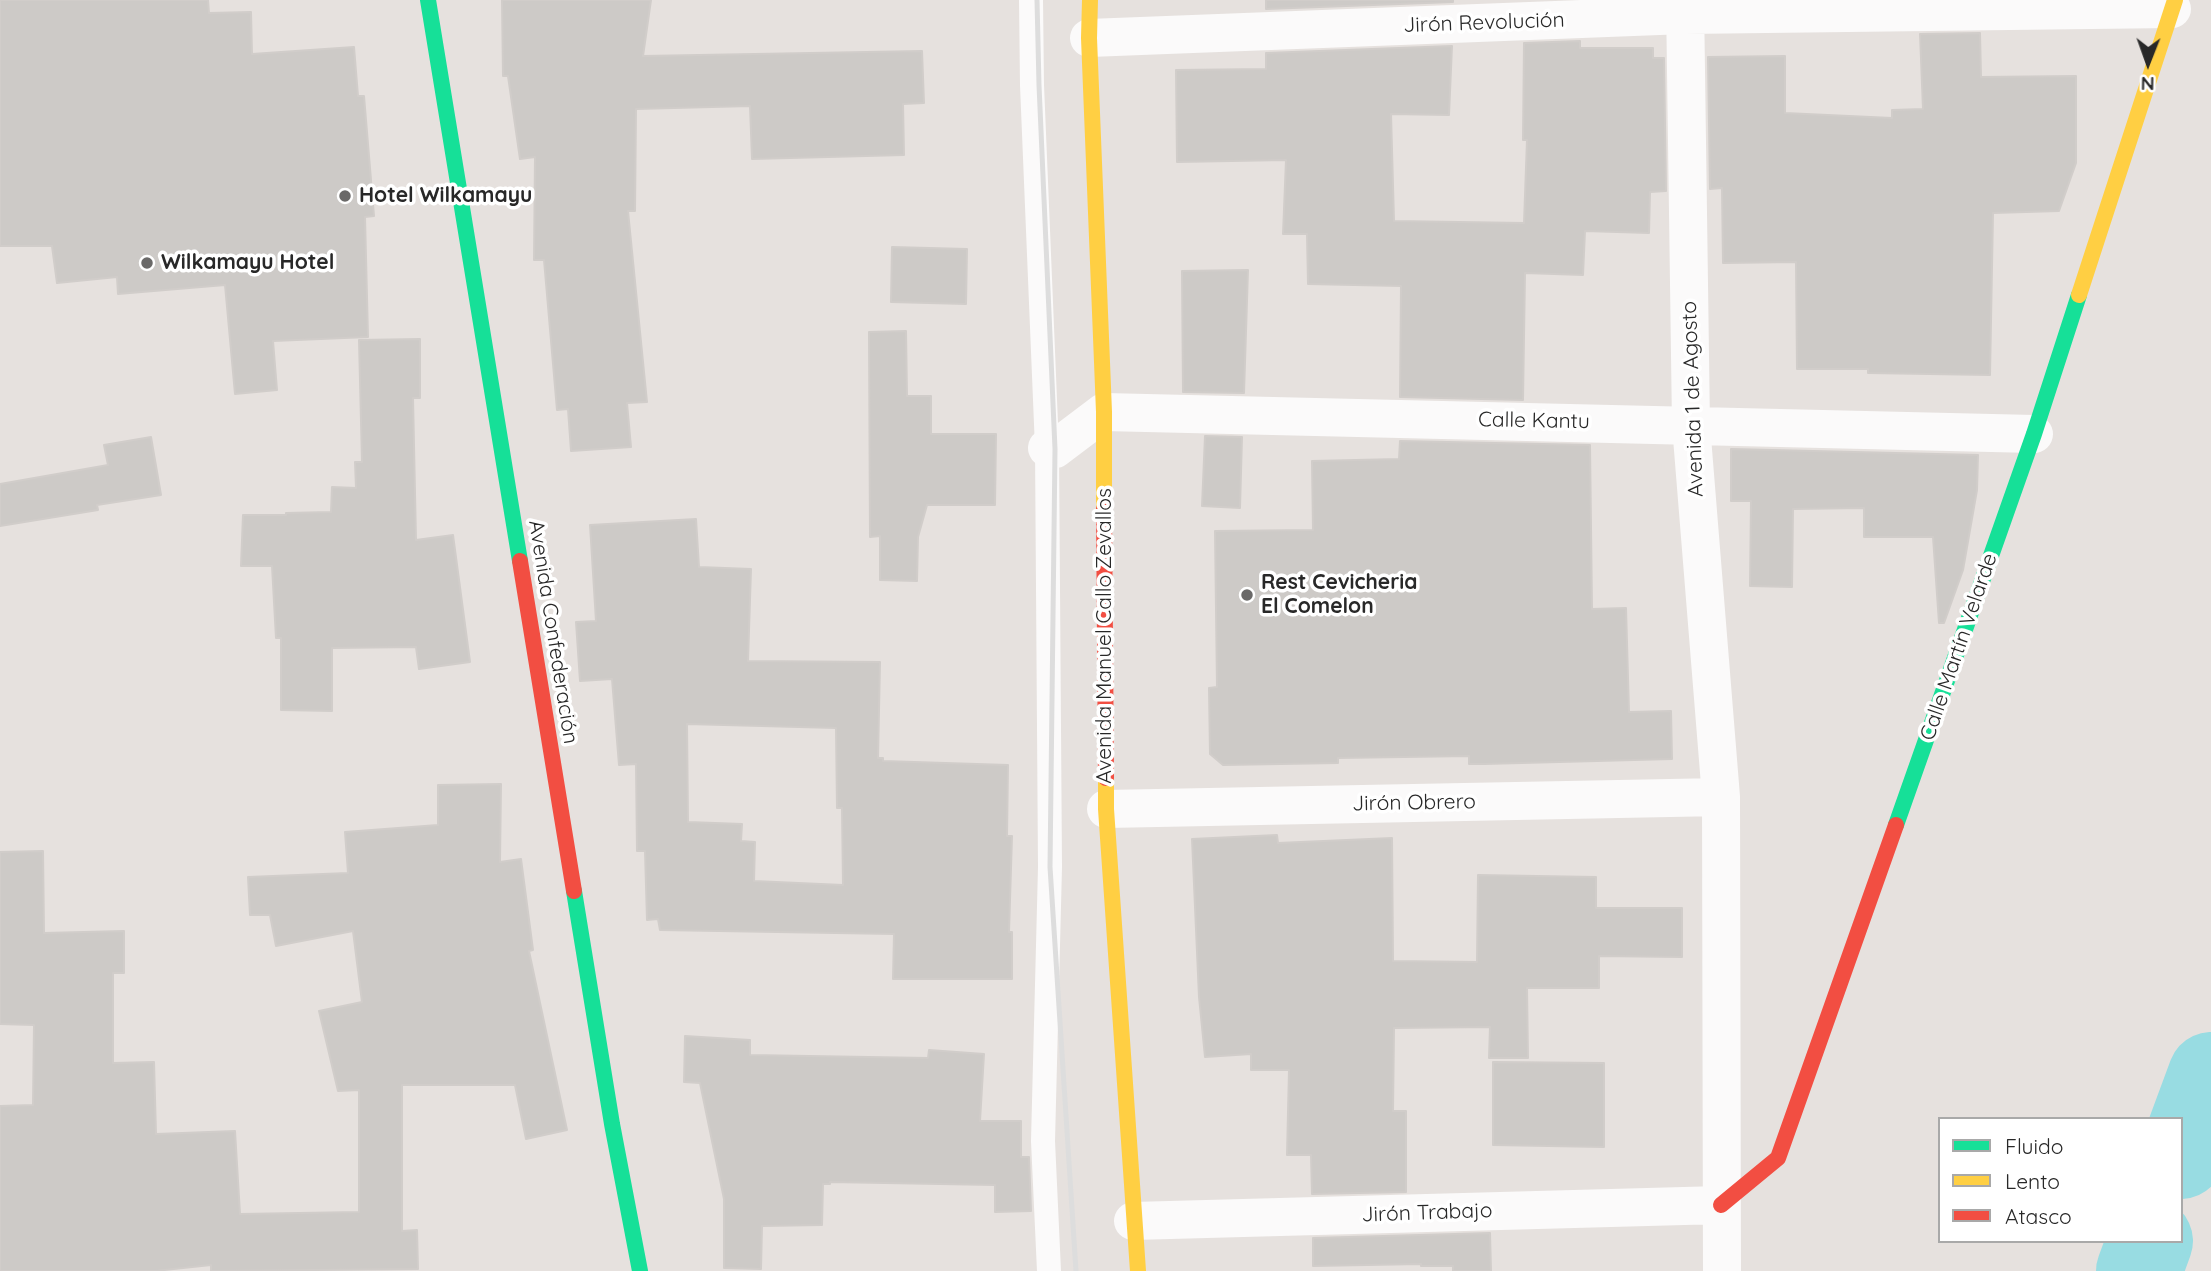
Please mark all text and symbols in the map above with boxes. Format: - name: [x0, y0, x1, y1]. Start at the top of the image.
- street label: Jirón Revolución: [1403, 8, 1565, 38]
- north arrow: [2113, 28, 2183, 98]
- text: N: [2140, 72, 2155, 96]
- place label: Hotel Wilkamayu: [359, 183, 532, 209]
- marker: Hotel Wilkamayu: [337, 188, 353, 204]
- place label: Wilkamayu Hotel: [161, 250, 334, 276]
- marker: Wilkamayu Hotel: [139, 255, 155, 271]
- street label: Avenida 1 de Agosto: [1677, 301, 1709, 497]
- street label: Calle Kantu: [1478, 407, 1590, 435]
- street label: Avenida Manuel Callo Zevallos: [1092, 488, 1118, 784]
- street label: Avenida Confederación: [523, 518, 583, 746]
- street label: Calle Martín Velarde: [1915, 550, 2003, 744]
- place label: Rest Cevicheria El Comelon: [1261, 570, 1417, 620]
- marker: Rest Cevicheria El Comelon: [1239, 587, 1255, 603]
- street label: Jirón Obrero: [1352, 789, 1476, 817]
- legend: [1938, 1117, 2183, 1243]
- text: Fluido: [2005, 1133, 2063, 1159]
- text: Lento: [2005, 1168, 2060, 1194]
- street label: Jirón Trabajo: [1361, 1198, 1493, 1228]
- text: Atasco: [2005, 1203, 2072, 1229]

